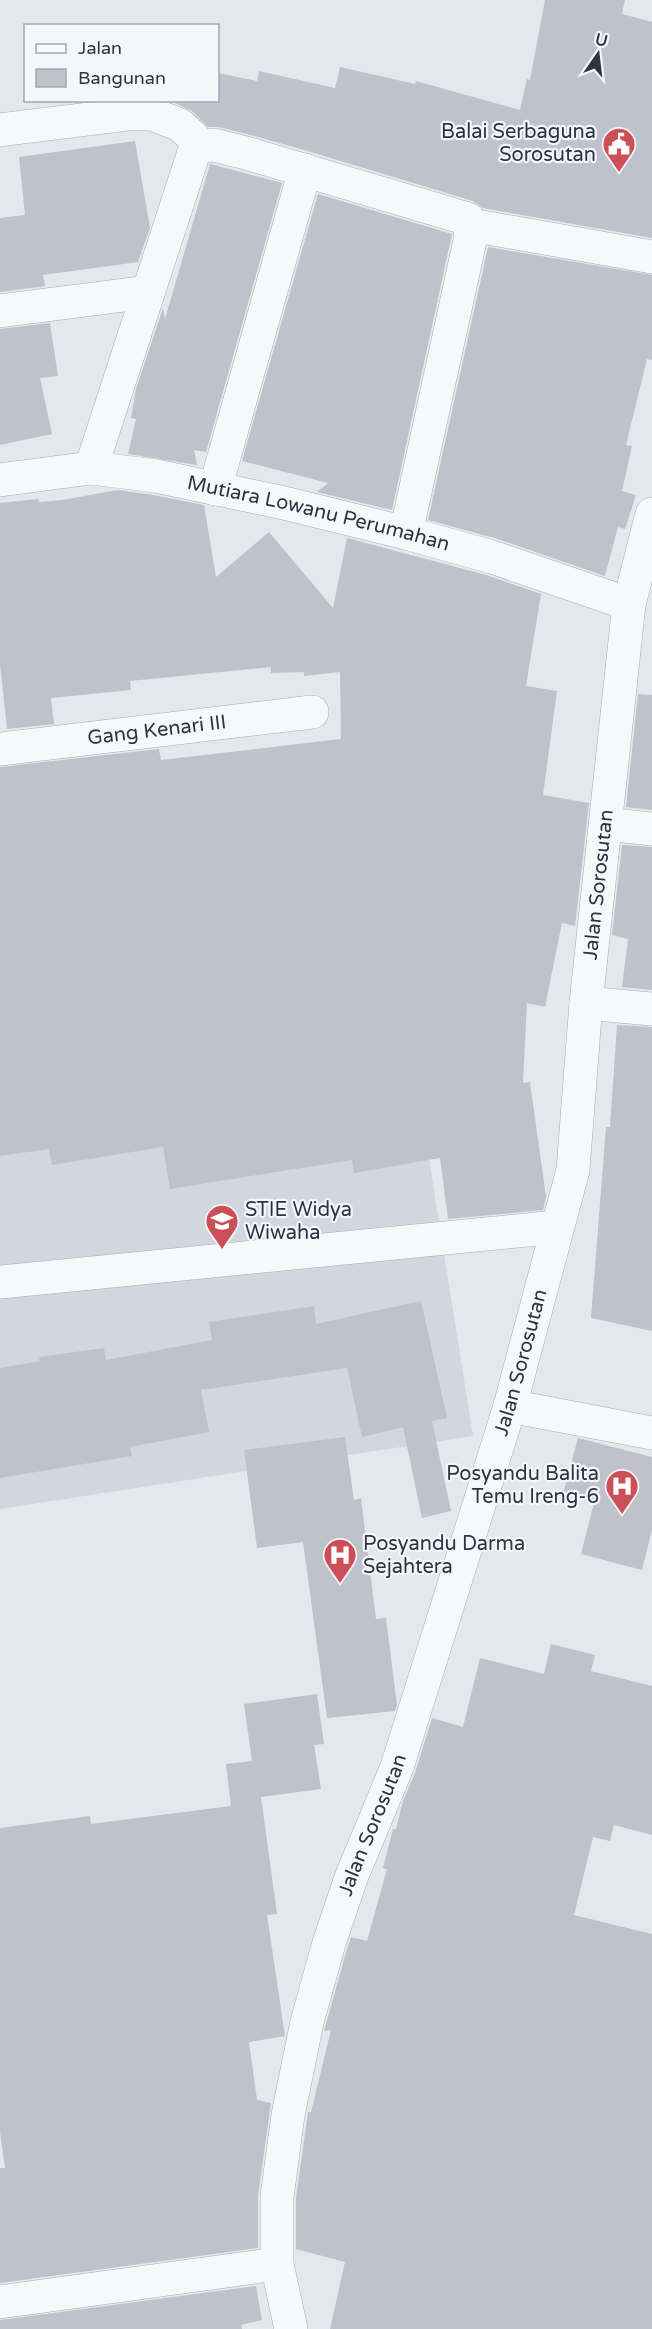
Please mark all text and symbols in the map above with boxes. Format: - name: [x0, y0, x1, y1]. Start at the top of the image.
- legend: [24, 24, 219, 102]
- north arrow: [568, 24, 628, 84]
- text: U: [593, 29, 610, 52]
- text: Jalan: [78, 37, 122, 59]
- text: Bangunan: [78, 67, 166, 89]
- place label: Balai Serbaguna Sorosutan: [441, 120, 596, 167]
- public building icon: Balai Serbaguna Sorosutan: [601, 126, 637, 173]
- street label: Mutiara Lowanu Perumahan: [185, 471, 452, 557]
- street label: Gang Kenari III: [86, 710, 228, 751]
- street label: Jalan Sorosutan: [579, 808, 619, 961]
- place label: STIE Widya Wiwaha: [245, 1198, 352, 1245]
- school or university icon: STIE Widya Wiwaha: [204, 1203, 240, 1250]
- street label: Jalan Sorosutan: [489, 1287, 553, 1439]
- place label: Posyandu Balita Temu Ireng-6: [446, 1462, 599, 1509]
- hospital icon: Posyandu Balita Temu Ireng-6: [604, 1468, 640, 1515]
- place label: Posyandu Darma Sejahtera: [363, 1532, 525, 1579]
- hospital icon: Posyandu Darma Sejahtera: [322, 1537, 358, 1584]
- street label: Jalan Sorosutan: [334, 1751, 412, 1899]

